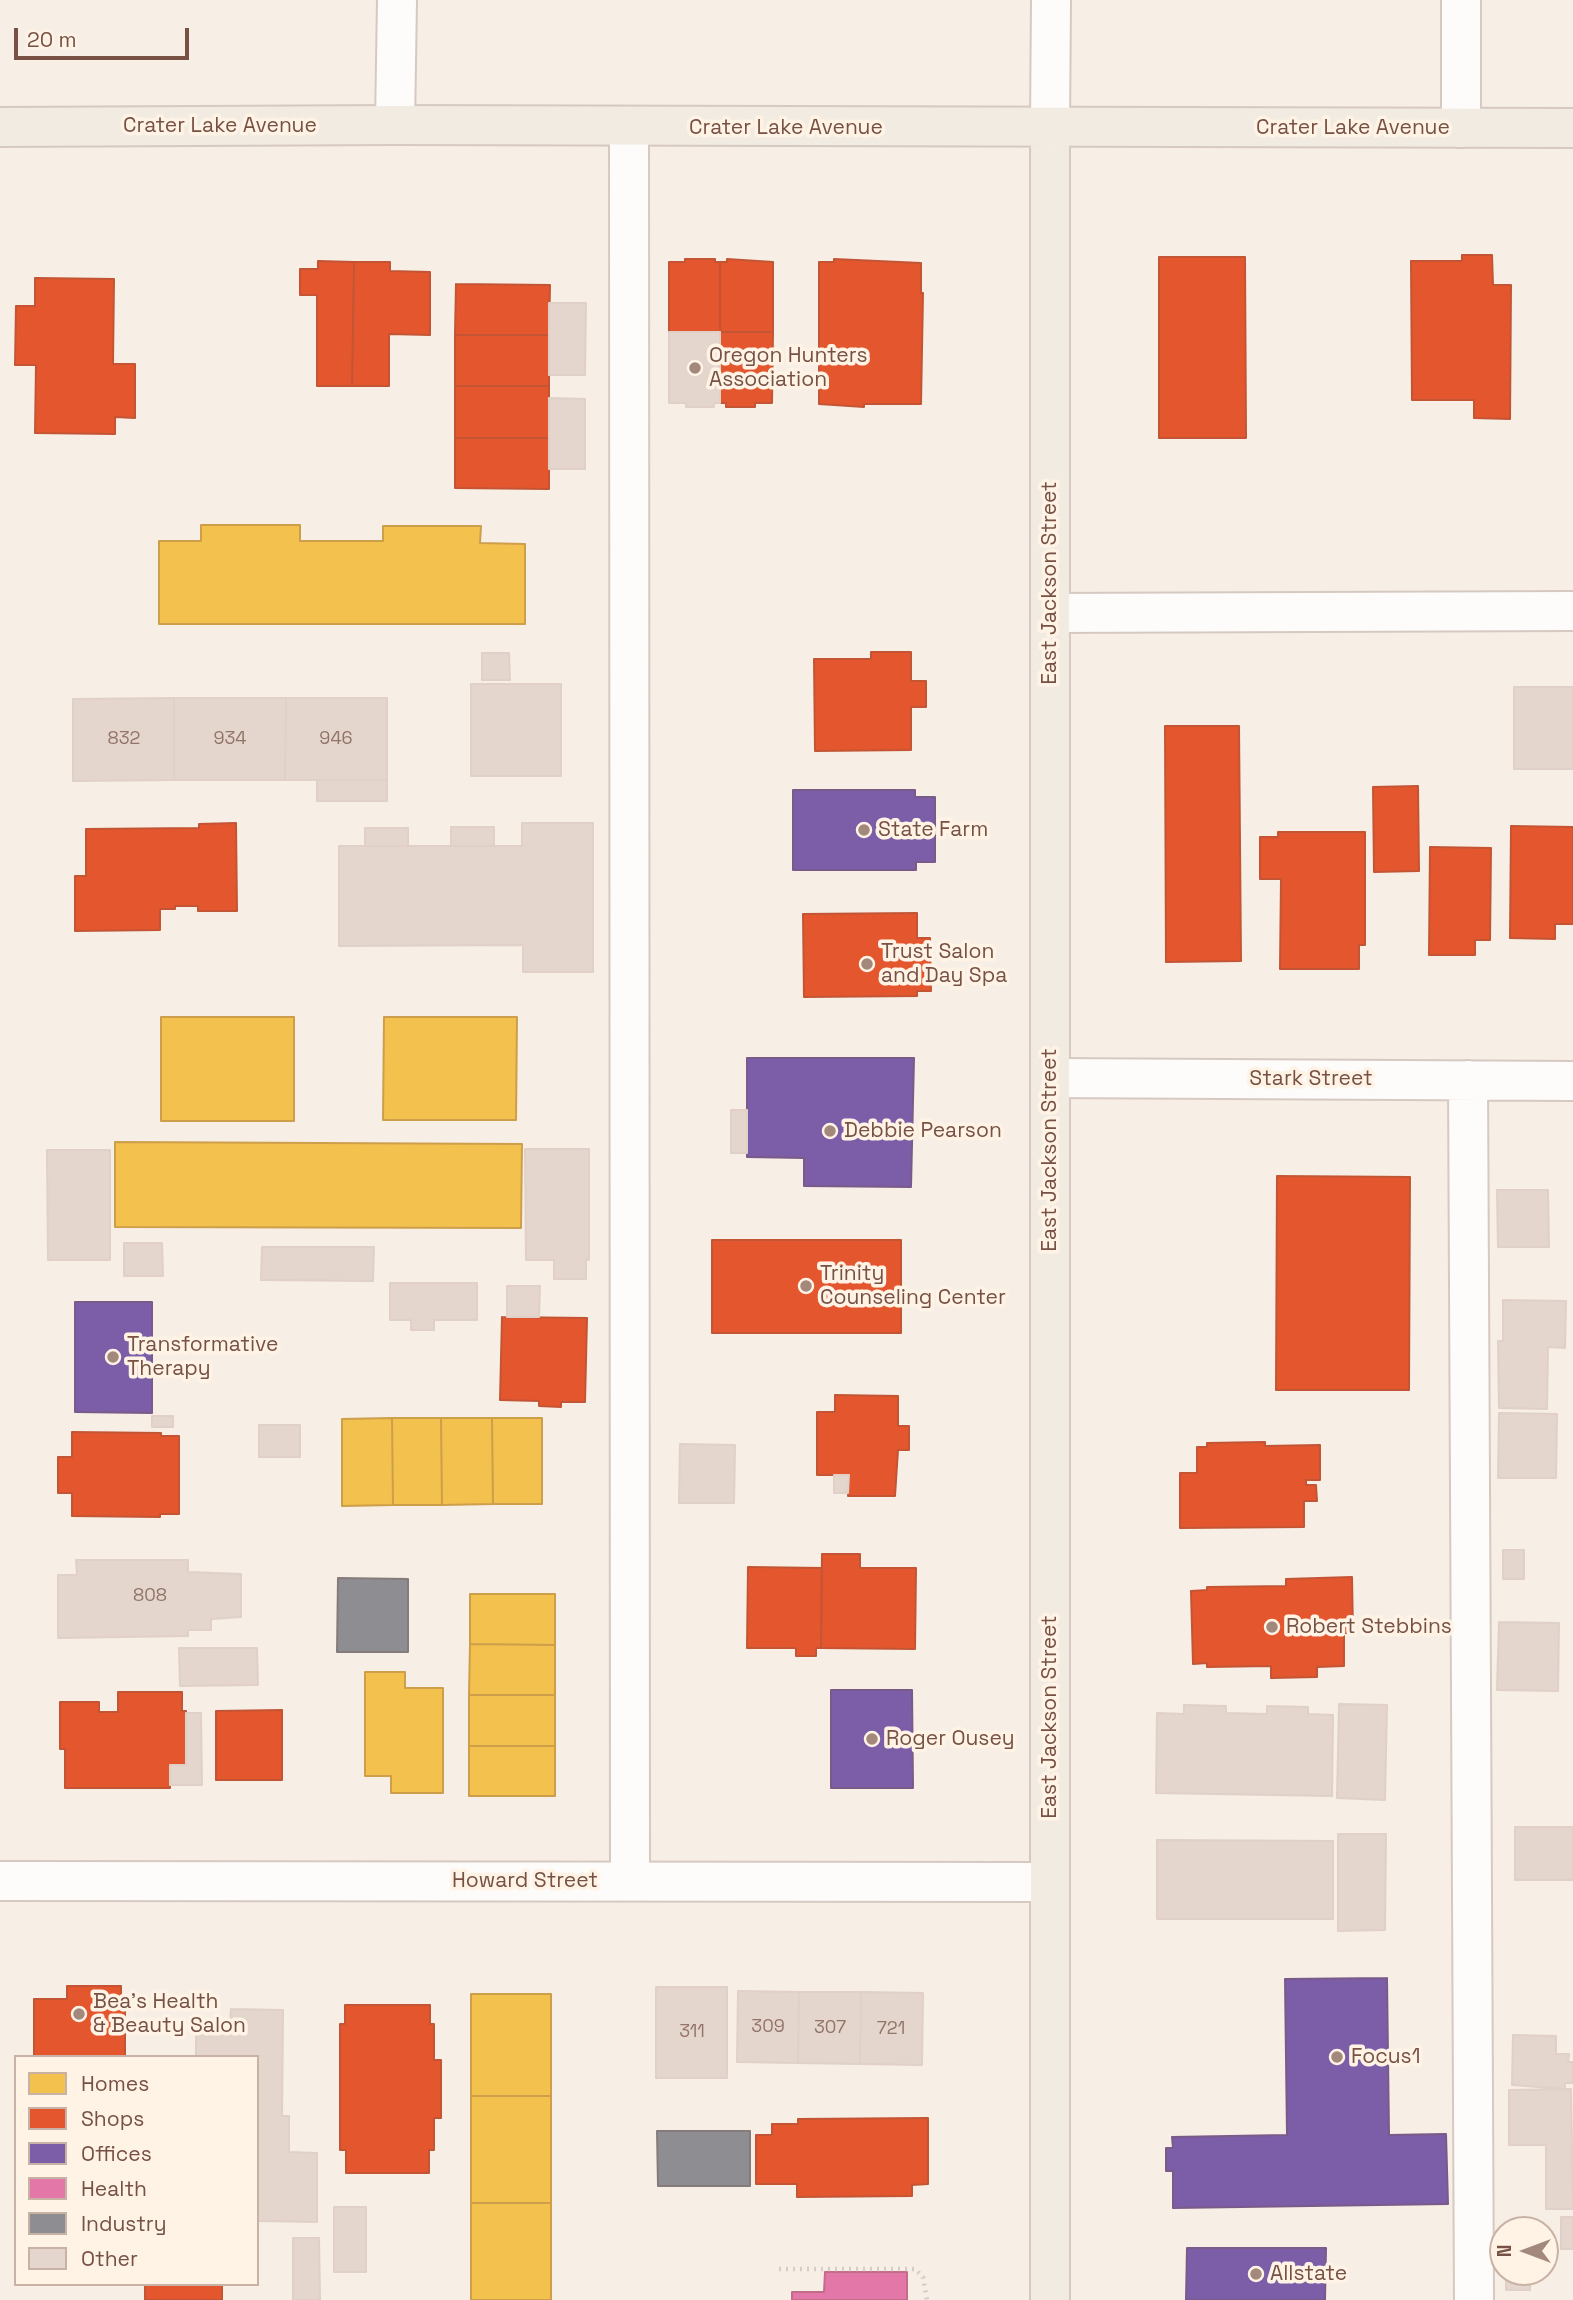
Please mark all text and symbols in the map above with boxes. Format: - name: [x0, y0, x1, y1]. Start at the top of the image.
- scale bar: [18, 14, 192, 58]
- text: 20 m: [27, 26, 77, 53]
- street label: Crater Lake Avenue: [123, 113, 317, 139]
- street label: Crater Lake Avenue: [689, 115, 883, 141]
- street label: Crater Lake Avenue: [1256, 115, 1450, 141]
- place label: Oregon Hunters Association: [709, 343, 867, 393]
- marker: Oregon Hunters Association: [687, 360, 703, 376]
- street label: East Jackson Street: [1037, 481, 1063, 685]
- house number: 832: [108, 728, 140, 750]
- house number: 934: [213, 728, 247, 750]
- house number: 946: [319, 728, 353, 750]
- place label: State Farm: [878, 817, 988, 843]
- marker: State Farm: [856, 822, 872, 838]
- place label: Trust Salon and Day Spa: [881, 939, 1007, 989]
- marker: Trust Salon and Day Spa: [859, 956, 875, 972]
- street label: East Jackson Street: [1037, 1048, 1063, 1252]
- street label: Stark Street: [1249, 1066, 1373, 1092]
- place label: Debbie Pearson: [844, 1118, 1002, 1144]
- marker: Debbie Pearson: [822, 1123, 838, 1139]
- place label: Trinity Counseling Center: [820, 1261, 1006, 1311]
- marker: Trinity Counseling Center: [798, 1278, 814, 1294]
- place label: Transformative Therapy: [127, 1332, 278, 1382]
- marker: Transformative Therapy: [105, 1349, 121, 1365]
- house number: 808: [133, 1585, 167, 1607]
- place label: Robert Stebbins: [1286, 1614, 1452, 1640]
- street label: East Jackson Street: [1037, 1615, 1063, 1819]
- marker: Robert Stebbins: [1264, 1619, 1280, 1635]
- place label: Roger Ousey: [886, 1726, 1015, 1752]
- marker: Roger Ousey: [864, 1731, 880, 1747]
- street label: Howard Street: [452, 1868, 598, 1894]
- place label: Bea's Health & Beauty Salon: [93, 1989, 246, 2039]
- marker: Bea's Health & Beauty Salon: [71, 2006, 87, 2022]
- house number: 309: [751, 2016, 785, 2038]
- house number: 307: [814, 2017, 846, 2039]
- house number: 721: [877, 2018, 905, 2040]
- house number: 311: [679, 2021, 705, 2043]
- place label: Focus1: [1351, 2044, 1420, 2070]
- marker: Focus1: [1329, 2049, 1345, 2065]
- legend: [14, 2055, 259, 2286]
- text: Homes: [81, 2070, 149, 2097]
- text: Shops: [81, 2105, 144, 2132]
- text: Offices: [81, 2140, 152, 2167]
- text: Health: [81, 2175, 147, 2202]
- text: Industry: [81, 2210, 167, 2237]
- north arrow: [1489, 2216, 1559, 2286]
- text: Other: [81, 2245, 138, 2272]
- text: N: [1492, 2245, 1517, 2257]
- place label: Allstate: [1270, 2261, 1347, 2287]
- marker: Allstate: [1248, 2266, 1264, 2282]

